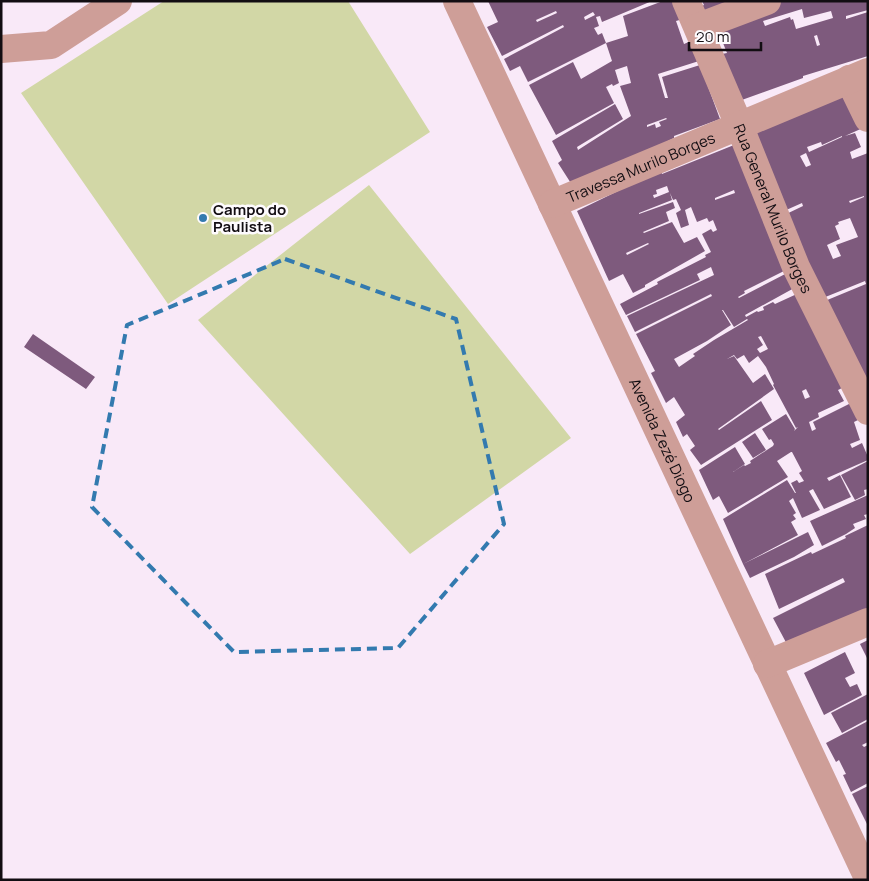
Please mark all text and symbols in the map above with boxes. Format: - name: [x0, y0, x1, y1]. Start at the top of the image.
- scale bar: [689, 20, 762, 52]
- text: 20 m: [696, 26, 729, 47]
- street label: Rua General Murilo Borges: [729, 121, 818, 297]
- street label: Travessa Murilo Borges: [563, 127, 718, 207]
- place label: Campo do Paulista: [213, 199, 286, 237]
- marker: Campo do Paulista: [197, 212, 209, 224]
- street label: Avenida Zezé Diogo: [625, 375, 701, 506]

